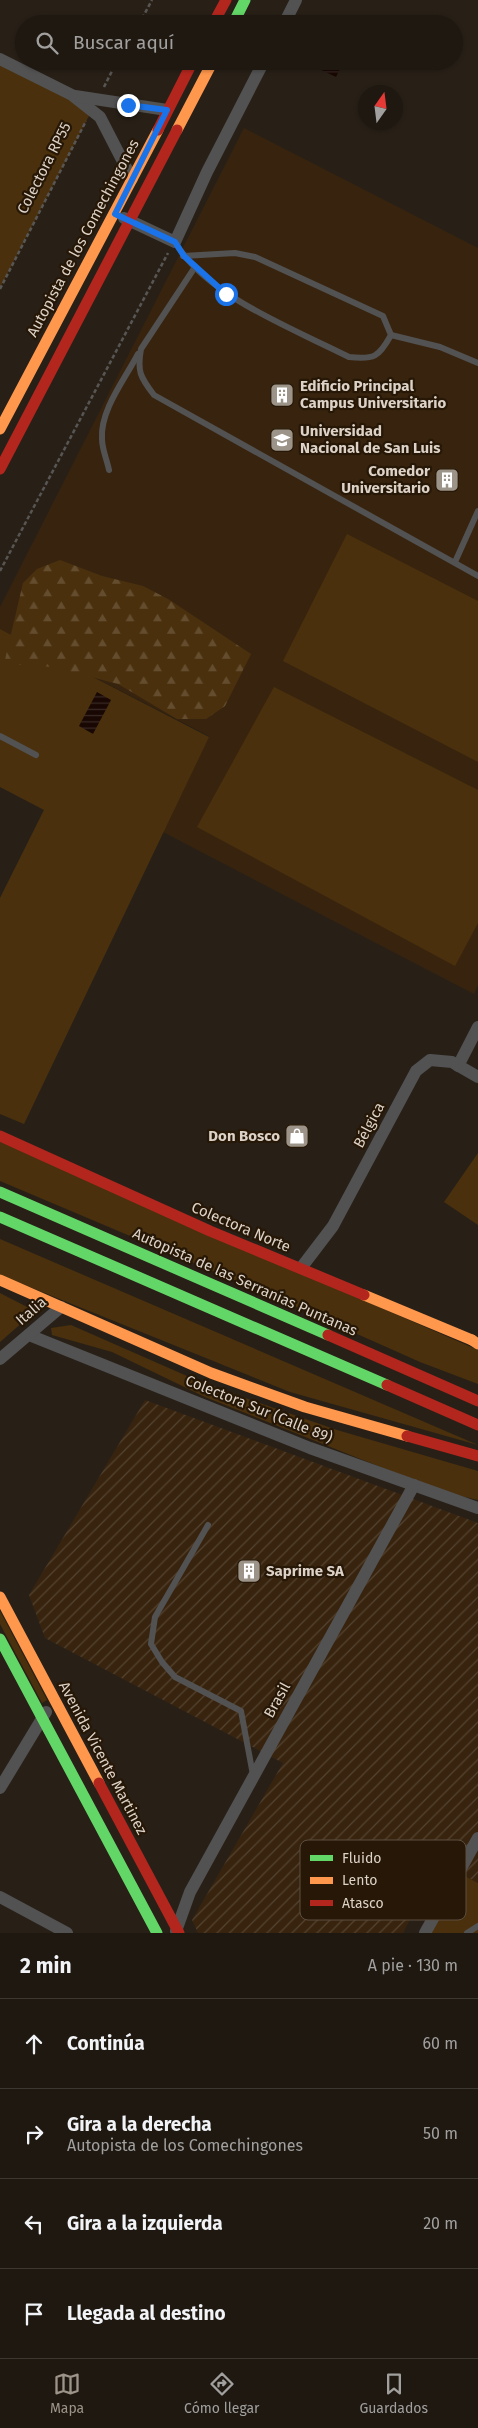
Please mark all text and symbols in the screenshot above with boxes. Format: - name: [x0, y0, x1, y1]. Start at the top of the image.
- search box: [15, 15, 463, 70]
- icon: search: [33, 29, 61, 57]
- text: Buscar aquí: [73, 31, 174, 54]
- north arrow: [358, 85, 403, 130]
- route end: [117, 94, 140, 117]
- street label: Colectora RP55: [13, 119, 75, 217]
- street label: Autopista de los Comechingones: [23, 136, 143, 340]
- route start: [215, 283, 238, 306]
- place label: Edificio Principal Campus Universitario: [300, 377, 447, 412]
- building icon: Edificio Principal Campus Universitario: [269, 382, 295, 408]
- place label: Universidad Nacional de San Luis: [300, 422, 440, 457]
- school or university icon: Universidad Nacional de San Luis: [269, 427, 295, 453]
- place label: Comedor Universitario: [341, 462, 431, 497]
- building icon: Comedor Universitario: [434, 467, 460, 493]
- street label: Bélgica: [350, 1099, 388, 1151]
- shop icon: Don Bosco: [284, 1123, 310, 1149]
- place label: Don Bosco: [208, 1127, 280, 1145]
- street label: Colectora Norte: [189, 1198, 293, 1256]
- street label: Autopista de las Serranías Puntanas: [130, 1224, 360, 1340]
- street label: Italia: [12, 1293, 50, 1329]
- street label: Colectora Sur (Calle 89): [183, 1371, 335, 1447]
- building icon: Saprime SA: [236, 1558, 262, 1584]
- place label: Saprime SA: [266, 1562, 345, 1580]
- street label: Avenida Vicente Martinez: [55, 1678, 151, 1838]
- street label: Brasil: [260, 1678, 294, 1721]
- legend: [300, 1840, 466, 1920]
- text: Fluido: [342, 1850, 381, 1867]
- text: Lento: [342, 1872, 377, 1889]
- text: Atasco: [342, 1895, 384, 1912]
- text: 2 min: [20, 1953, 72, 1979]
- text: A pie · 130 m: [368, 1956, 458, 1975]
- icon: ahead: [20, 2030, 48, 2058]
- text: Continúa: [67, 2032, 145, 2055]
- text: 60 m: [423, 2034, 458, 2053]
- text: Gira a la derecha: [67, 2113, 212, 2136]
- icon: right: [20, 2120, 48, 2148]
- text: 50 m: [423, 2124, 458, 2143]
- text: Autopista de los Comechingones: [67, 2136, 303, 2155]
- icon: left: [20, 2210, 48, 2238]
- text: Gira a la izquierda: [67, 2212, 223, 2235]
- text: 20 m: [423, 2214, 458, 2233]
- icon: arrive: [20, 2300, 48, 2328]
- text: Llegada al destino: [67, 2302, 226, 2325]
- tab: Mapa: [50, 2370, 84, 2417]
- tab: Cómo llegar: [184, 2370, 260, 2417]
- tab: Guardados: [359, 2370, 428, 2417]

